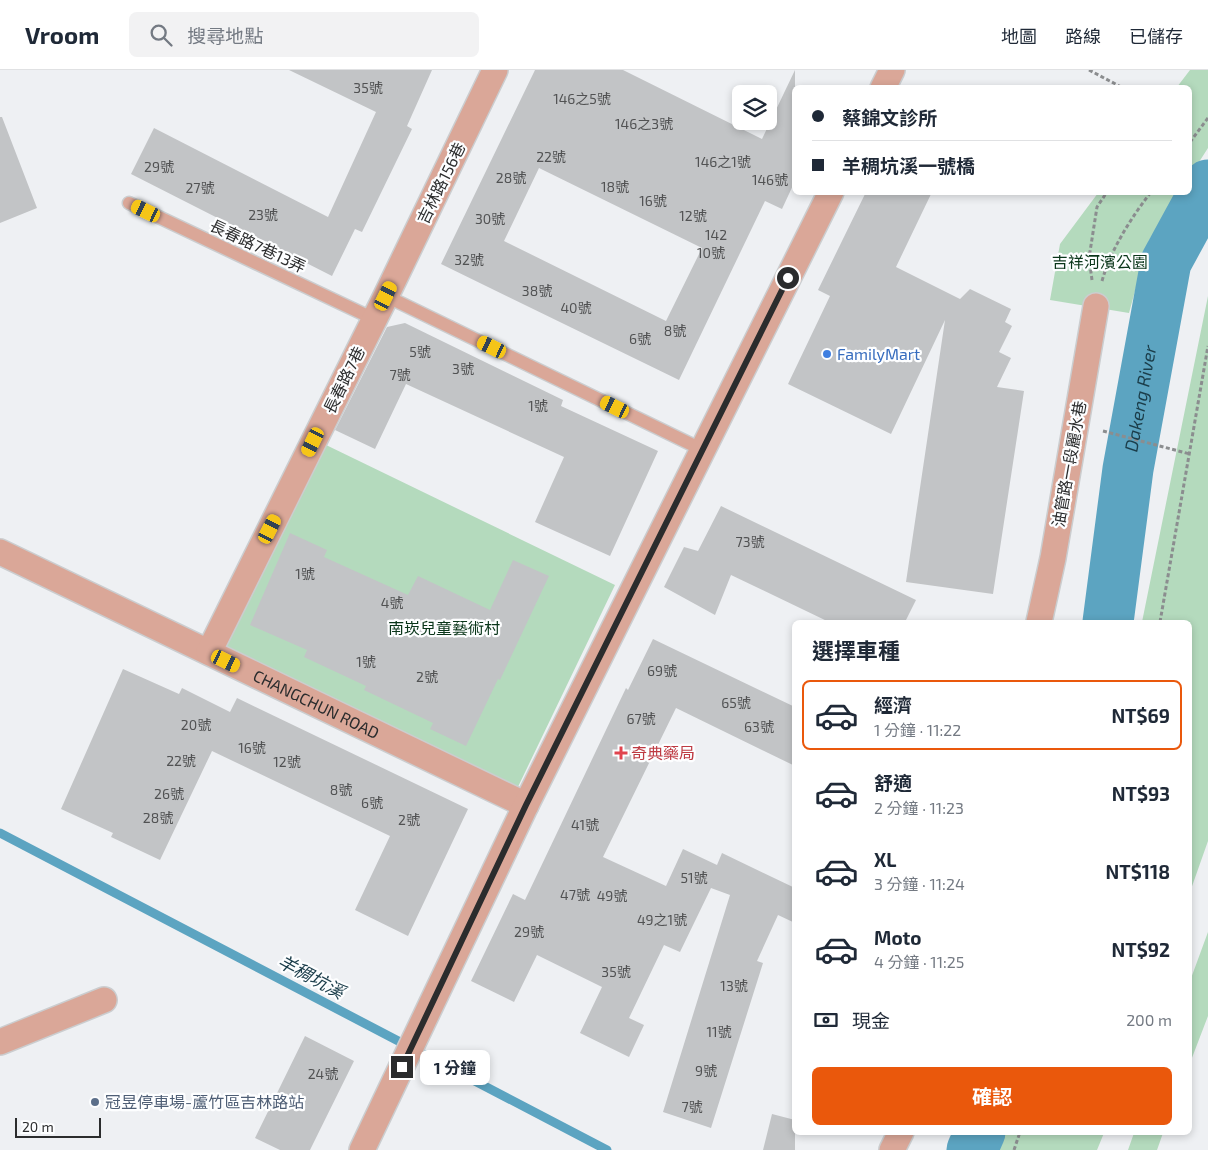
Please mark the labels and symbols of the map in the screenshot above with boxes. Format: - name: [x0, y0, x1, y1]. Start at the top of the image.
- house number: 35號: [353, 79, 383, 96]
- house number: 146之5號: [553, 90, 611, 107]
- house number: 146之3號: [615, 115, 673, 132]
- street label: 吉林路156巷: [413, 139, 468, 227]
- house number: 22號: [536, 148, 566, 165]
- house number: 146之1號: [695, 153, 751, 170]
- house number: 29號: [144, 158, 174, 175]
- house number: 28號: [496, 169, 526, 186]
- house number: 146號: [752, 171, 788, 188]
- house number: 18號: [601, 178, 629, 195]
- house number: 27號: [185, 179, 215, 196]
- house number: 16號: [639, 192, 667, 209]
- car: [129, 198, 162, 224]
- house number: 23號: [248, 206, 278, 223]
- house number: 12號: [679, 207, 707, 224]
- house number: 30號: [475, 210, 505, 227]
- street label: 長春路7巷13弄: [207, 215, 309, 276]
- house number: 142: [705, 226, 727, 243]
- house number: 10號: [697, 244, 725, 261]
- house number: 32號: [454, 251, 484, 268]
- park label: 吉祥河濱公園: [1052, 252, 1148, 271]
- route start: [777, 267, 799, 289]
- car: [372, 279, 399, 313]
- house number: 38號: [522, 282, 552, 299]
- house number: 40號: [560, 299, 592, 316]
- house number: 8號: [664, 322, 686, 339]
- house number: 6號: [629, 330, 651, 347]
- car: [475, 334, 508, 360]
- water label: Dakeng River: [1119, 342, 1161, 453]
- street label: 長春路7巷: [319, 343, 368, 416]
- house number: 5號: [409, 343, 431, 360]
- place label: FamilyMart: [837, 344, 920, 363]
- marker: FamilyMart: [821, 348, 833, 360]
- house number: 3號: [452, 360, 474, 377]
- house number: 7號: [389, 366, 411, 383]
- car: [598, 394, 631, 420]
- house number: 1號: [528, 397, 548, 414]
- street label: 油管路一段麗水巷: [1048, 399, 1089, 529]
- car: [299, 425, 326, 459]
- car: [256, 512, 283, 546]
- house number: 73號: [736, 533, 764, 550]
- house number: 1號: [295, 565, 315, 582]
- house number: 4號: [381, 594, 403, 611]
- park label: 南崁兒童藝術村: [388, 618, 500, 637]
- car: [209, 648, 242, 674]
- house number: 1號: [356, 653, 376, 670]
- house number: 69號: [647, 662, 677, 679]
- street label: CHANGCHUN ROAD: [250, 665, 383, 742]
- house number: 2號: [416, 668, 438, 685]
- house number: 65號: [721, 694, 751, 711]
- house number: 67號: [626, 710, 656, 727]
- house number: 20號: [181, 716, 211, 733]
- house number: 63號: [744, 718, 774, 735]
- house number: 16號: [238, 739, 266, 756]
- place label: 奇典藥局: [631, 743, 695, 762]
- marker: 奇典藥局: [615, 747, 627, 759]
- house number: 22號: [166, 752, 196, 769]
- house number: 12號: [273, 753, 301, 770]
- house number: 8號: [330, 781, 352, 798]
- house number: 26號: [154, 785, 184, 802]
- house number: 6號: [361, 794, 383, 811]
- house number: 28號: [143, 809, 173, 826]
- house number: 2號: [398, 811, 420, 828]
- house number: 41號: [571, 816, 599, 833]
- house number: 51號: [680, 869, 708, 886]
- house number: 47號: [560, 886, 590, 903]
- house number: 49號: [597, 887, 627, 904]
- house number: 49之1號: [637, 911, 687, 928]
- house number: 29號: [514, 923, 544, 940]
- water label: 羊稠坑溪: [275, 950, 351, 1004]
- house number: 35號: [601, 963, 631, 980]
- house number: 13號: [720, 977, 748, 994]
- house number: 11號: [706, 1023, 732, 1040]
- callout: 1 分鐘: [420, 1050, 490, 1084]
- route end: [391, 1056, 413, 1078]
- house number: 9號: [695, 1062, 717, 1079]
- house number: 24號: [308, 1065, 338, 1082]
- place label: 冠昱停車場-蘆竹區吉林路站: [105, 1092, 304, 1111]
- marker: 冠昱停車場-蘆竹區吉林路站: [89, 1096, 101, 1108]
- house number: 7號: [681, 1098, 703, 1115]
- scale bar: [15, 1115, 101, 1138]

